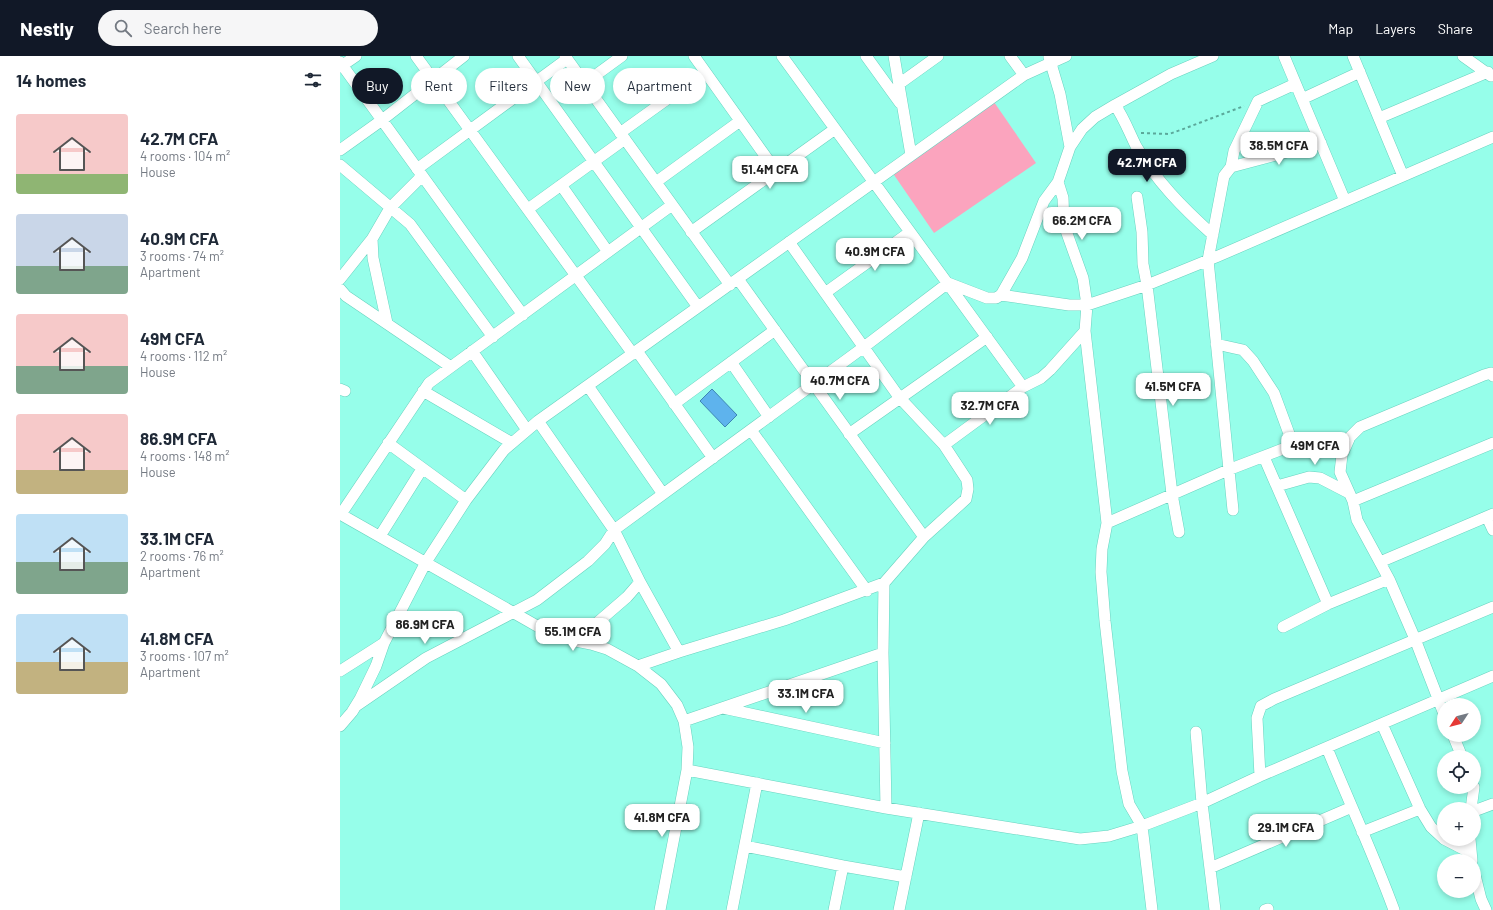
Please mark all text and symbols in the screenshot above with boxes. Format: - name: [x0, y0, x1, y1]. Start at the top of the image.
- search box: [98, 10, 378, 46]
- text: Nestly: [20, 17, 74, 40]
- icon: search: [112, 17, 134, 39]
- text: Search here: [144, 19, 222, 37]
- text: Map: [1328, 20, 1353, 37]
- text: Layers: [1375, 20, 1416, 37]
- text: Share: [1438, 20, 1473, 37]
- chip: Buy: [352, 68, 403, 104]
- chip: Rent: [411, 68, 467, 104]
- chip: Filters: [475, 68, 542, 104]
- chip: New: [550, 68, 605, 104]
- chip: Apartment: [613, 68, 706, 104]
- icon: filters: [302, 69, 324, 91]
- text: 14 homes: [16, 70, 86, 90]
- text: 42.7M CFA: [140, 128, 218, 148]
- icon: home: [48, 130, 96, 178]
- pin: 38.5M CFA: [1233, 132, 1325, 166]
- text: 38.5M CFA: [1249, 137, 1309, 153]
- text: 4 rooms · 104 m²: [140, 148, 230, 164]
- pin: 42.7M CFA: [1101, 149, 1193, 183]
- text: 42.7M CFA: [1117, 154, 1177, 170]
- pin: 51.4M CFA: [724, 156, 816, 190]
- text: 51.4M CFA: [741, 161, 799, 177]
- text: House: [140, 164, 176, 180]
- pin: 66.2M CFA: [1036, 207, 1128, 241]
- text: 66.2M CFA: [1052, 212, 1112, 228]
- text: 40.9M CFA: [140, 228, 219, 248]
- icon: home: [48, 230, 96, 278]
- pin: 40.9M CFA: [829, 238, 921, 272]
- text: 40.9M CFA: [845, 243, 905, 259]
- text: 3 rooms · 74 m²: [140, 248, 224, 264]
- text: Apartment: [140, 264, 201, 280]
- text: 49M CFA: [140, 328, 205, 348]
- icon: home: [48, 330, 96, 378]
- text: 4 rooms · 112 m²: [140, 348, 227, 364]
- text: House: [140, 364, 176, 380]
- pin: 40.7M CFA: [794, 367, 886, 401]
- text: 40.7M CFA: [810, 372, 870, 388]
- pin: 41.5M CFA: [1127, 373, 1219, 407]
- text: 41.5M CFA: [1145, 378, 1201, 394]
- pin: 32.7M CFA: [944, 392, 1036, 426]
- text: 32.7M CFA: [960, 397, 1020, 413]
- text: 86.9M CFA: [140, 428, 217, 448]
- icon: home: [48, 430, 96, 478]
- pin: 49M CFA: [1278, 432, 1352, 466]
- text: 49M CFA: [1290, 437, 1340, 453]
- text: 4 rooms · 148 m²: [140, 448, 230, 464]
- text: House: [140, 464, 176, 480]
- text: 33.1M CFA: [140, 528, 214, 548]
- icon: home: [48, 530, 96, 578]
- text: 2 rooms · 76 m²: [140, 548, 224, 564]
- text: Apartment: [140, 564, 201, 580]
- pin: 86.9M CFA: [379, 611, 471, 645]
- text: 86.9M CFA: [395, 616, 455, 632]
- pin: 55.1M CFA: [527, 618, 619, 652]
- text: 55.1M CFA: [545, 623, 601, 639]
- text: 41.8M CFA: [140, 628, 214, 648]
- icon: home: [48, 630, 96, 678]
- text: 3 rooms · 107 m²: [140, 648, 229, 664]
- text: Apartment: [140, 664, 201, 680]
- pin: 33.1M CFA: [760, 680, 852, 714]
- text: 33.1M CFA: [778, 685, 834, 701]
- north arrow: [1437, 698, 1481, 742]
- map controls: [1437, 698, 1481, 898]
- button: locate: [1437, 750, 1481, 794]
- button: +: [1437, 802, 1481, 846]
- pin: 41.8M CFA: [616, 804, 708, 838]
- text: 41.8M CFA: [634, 809, 690, 825]
- pin: 29.1M CFA: [1240, 814, 1332, 848]
- text: 29.1M CFA: [1257, 819, 1315, 835]
- button: −: [1437, 854, 1481, 898]

